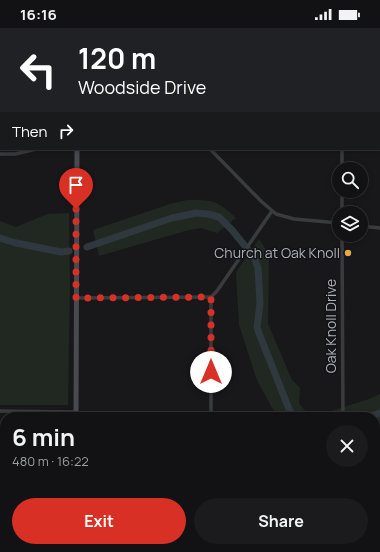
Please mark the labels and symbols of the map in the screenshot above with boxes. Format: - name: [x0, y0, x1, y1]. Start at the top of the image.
- pin: [59, 168, 93, 209]
- place label: Church at Oak Knoll: [214, 243, 340, 262]
- marker: Church at Oak Knoll: [343, 248, 353, 258]
- street label: Oak Knoll Drive: [321, 279, 340, 373]
- position arrow: [190, 351, 232, 393]

